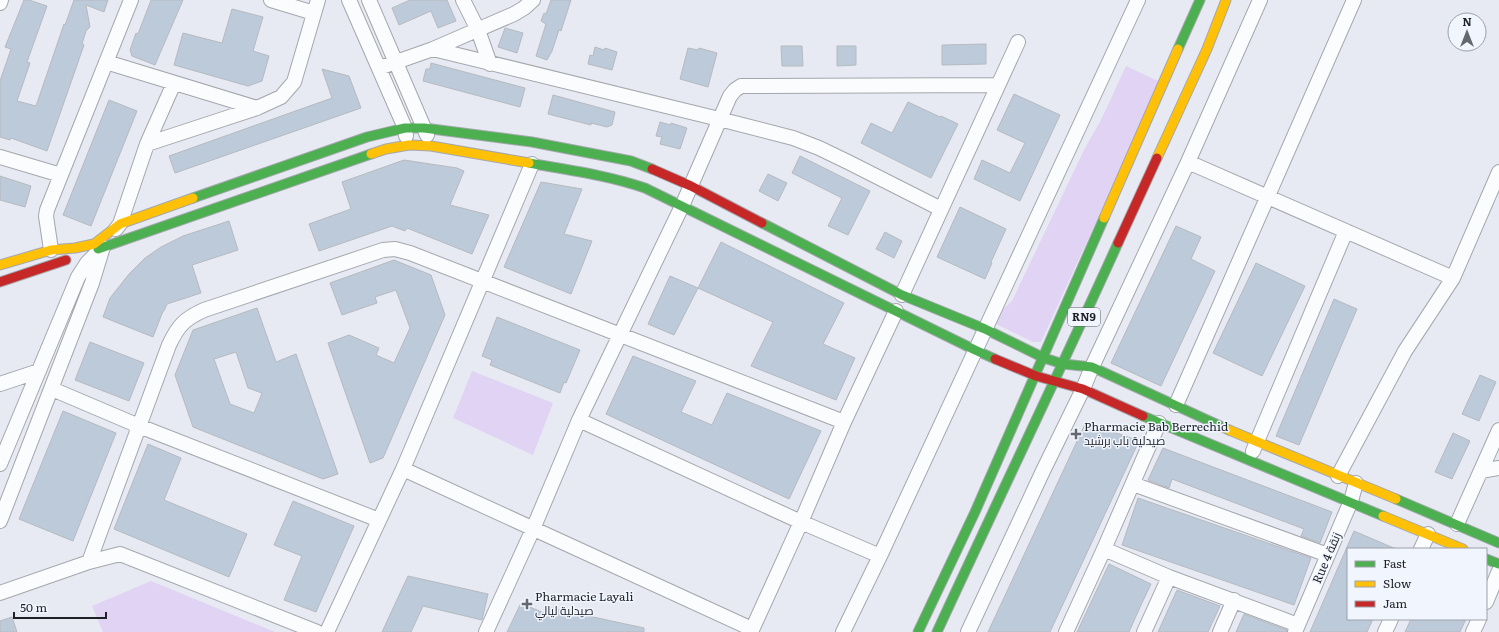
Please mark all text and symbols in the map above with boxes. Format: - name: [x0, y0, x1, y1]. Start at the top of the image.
- north arrow: [1447, 12, 1487, 52]
- text: N: [1462, 13, 1472, 29]
- road number: RN9: [1068, 308, 1100, 326]
- place label: Pharmacie Bab Berrechid صيدلية باب برشيد: [1084, 417, 1229, 449]
- marker: Pharmacie Bab Berrechid صيدلية باب برشيد: [1071, 429, 1081, 439]
- street label: Rue 4 زنقة: [1307, 529, 1345, 586]
- legend: [1347, 548, 1487, 620]
- text: Fast: [1383, 554, 1407, 572]
- text: Slow: [1383, 574, 1412, 592]
- place label: Pharmacie Layali صيدلية ليالي: [535, 587, 634, 621]
- scale bar: [14, 594, 106, 620]
- text: Jam: [1383, 594, 1408, 612]
- text: 50 m: [20, 598, 47, 616]
- marker: Pharmacie Layali صيدلية ليالي: [522, 599, 532, 609]

